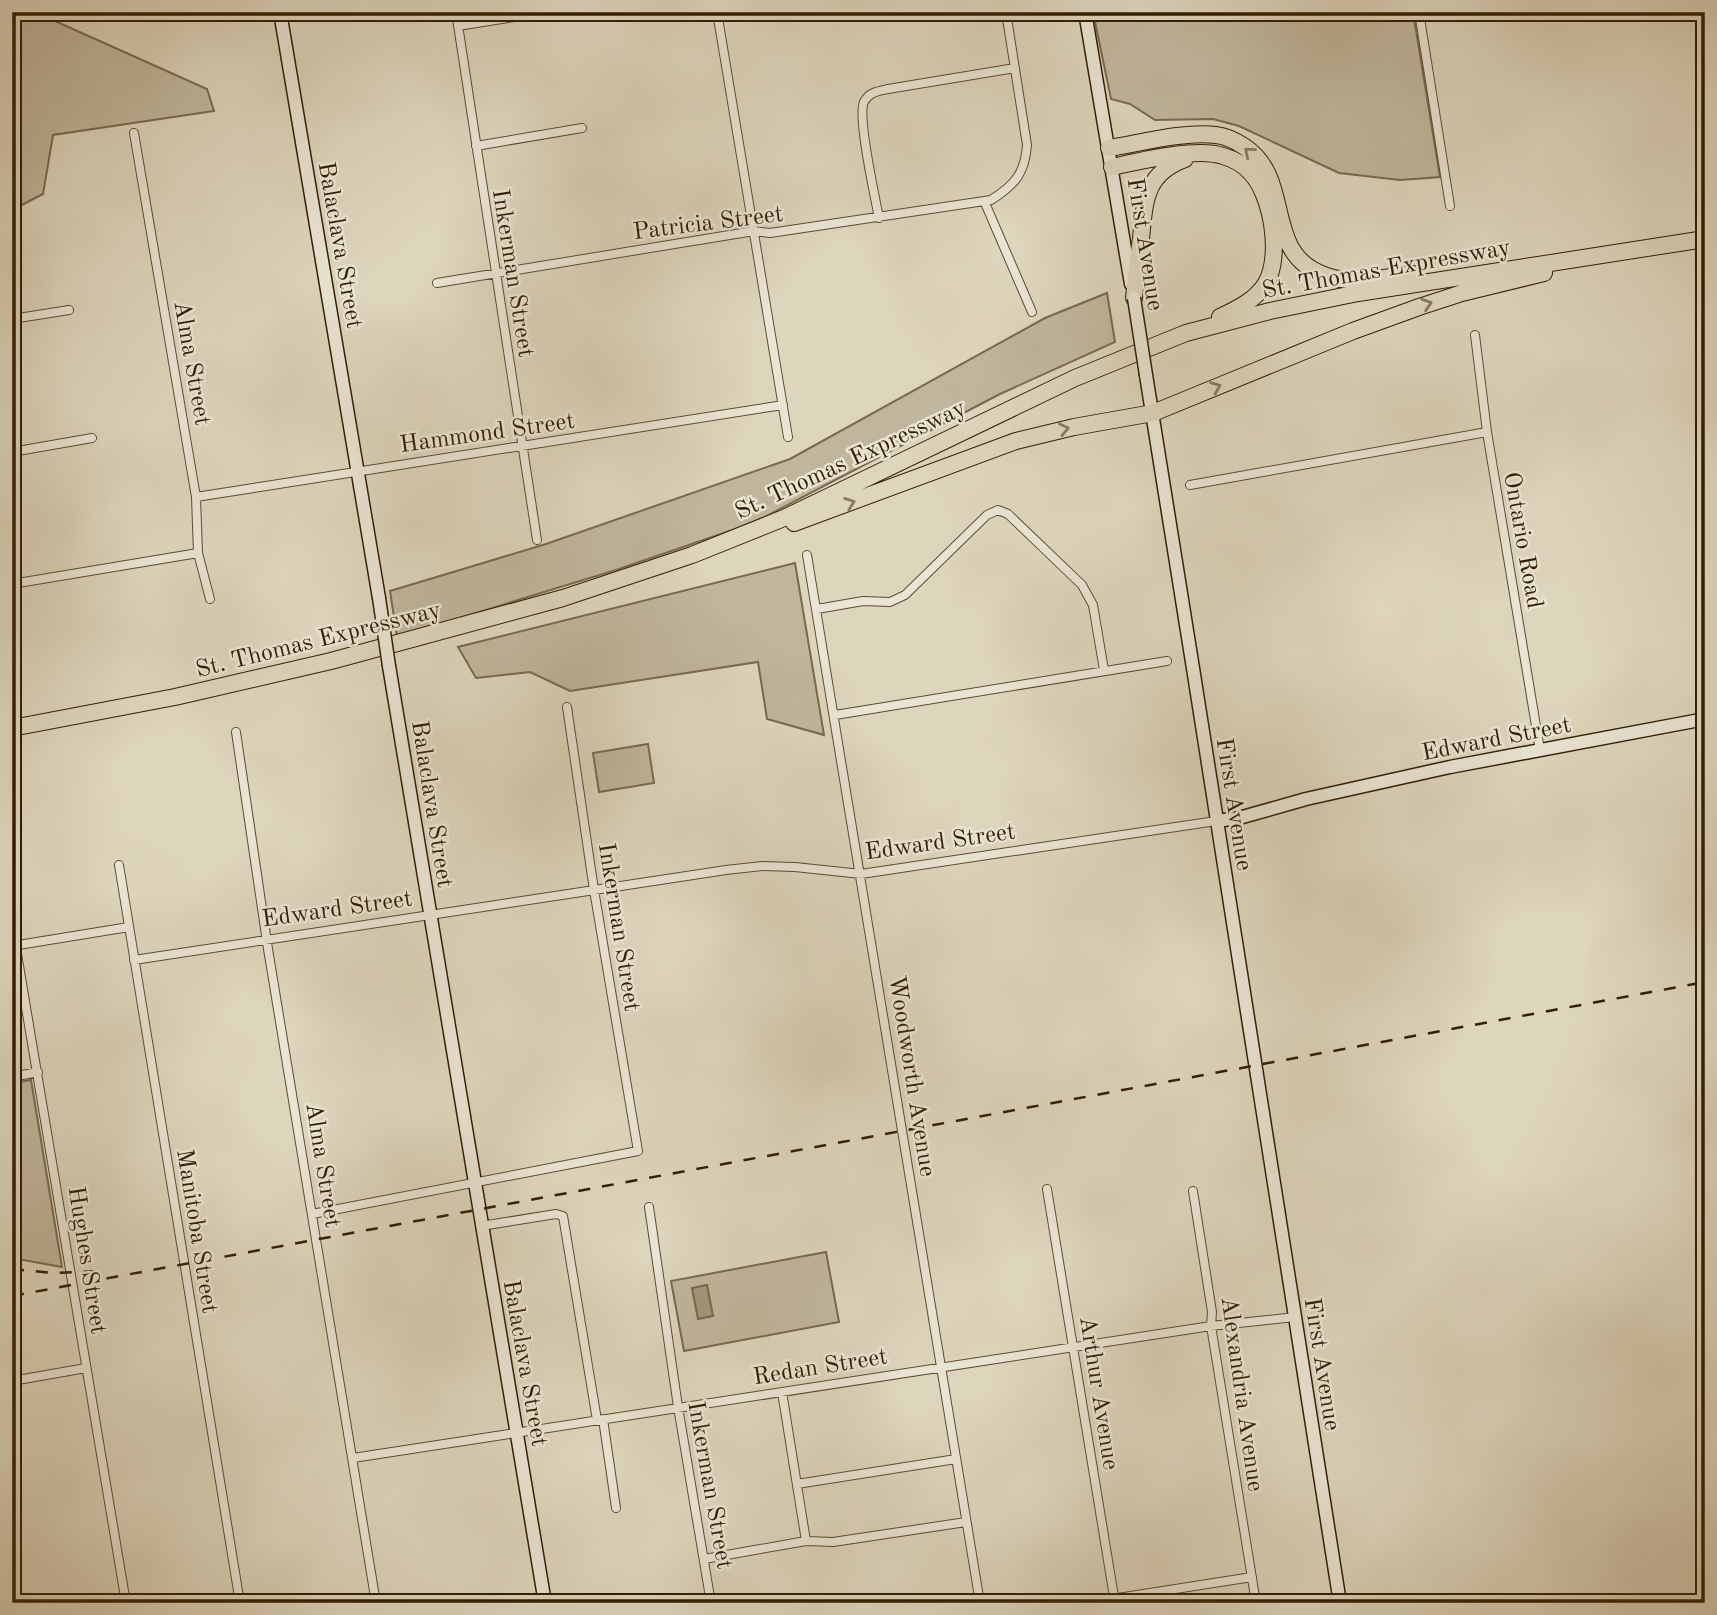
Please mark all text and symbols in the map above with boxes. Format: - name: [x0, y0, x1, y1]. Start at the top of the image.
- one-way arrow: [1245, 148, 1258, 160]
- street label: Balaclava Street: [313, 160, 366, 331]
- street label: First Avenue: [1122, 176, 1166, 313]
- street label: Inkerman Street: [487, 187, 537, 359]
- street label: Patricia Street: [632, 203, 785, 245]
- street label: St. Thomas Expressway: [1260, 236, 1513, 304]
- one-way arrow: [1421, 298, 1433, 312]
- street label: Alma Street: [168, 299, 214, 428]
- one-way arrow: [1209, 382, 1221, 396]
- street label: St. Thomas Expressway: [732, 397, 970, 525]
- street label: Hammond Street: [398, 410, 576, 458]
- one-way arrow: [1058, 422, 1070, 437]
- street label: Ontario Road: [1498, 470, 1546, 611]
- one-way arrow: [843, 498, 855, 512]
- street label: St. Thomas Expressway: [193, 599, 444, 683]
- street label: Edward Street: [1420, 714, 1573, 766]
- street label: Balaclava Street: [406, 719, 456, 890]
- street label: First Avenue: [1211, 736, 1255, 873]
- street label: Edward Street: [864, 821, 1017, 865]
- street label: Inkerman Street: [593, 841, 643, 1013]
- street label: Edward Street: [261, 888, 414, 932]
- street label: Woodworth Avenue: [883, 974, 939, 1179]
- street label: Alma Street: [300, 1101, 344, 1229]
- street label: Manitoba Street: [171, 1147, 221, 1315]
- street label: Hughes Street: [62, 1185, 110, 1336]
- street label: Balaclava Street: [498, 1278, 551, 1449]
- street label: Alexandria Avenue: [1215, 1295, 1267, 1493]
- street label: First Avenue: [1299, 1296, 1343, 1433]
- street label: Arthur Avenue: [1074, 1315, 1122, 1472]
- street label: Redan Street: [751, 1345, 889, 1390]
- street label: Inkerman Street: [682, 1400, 736, 1571]

